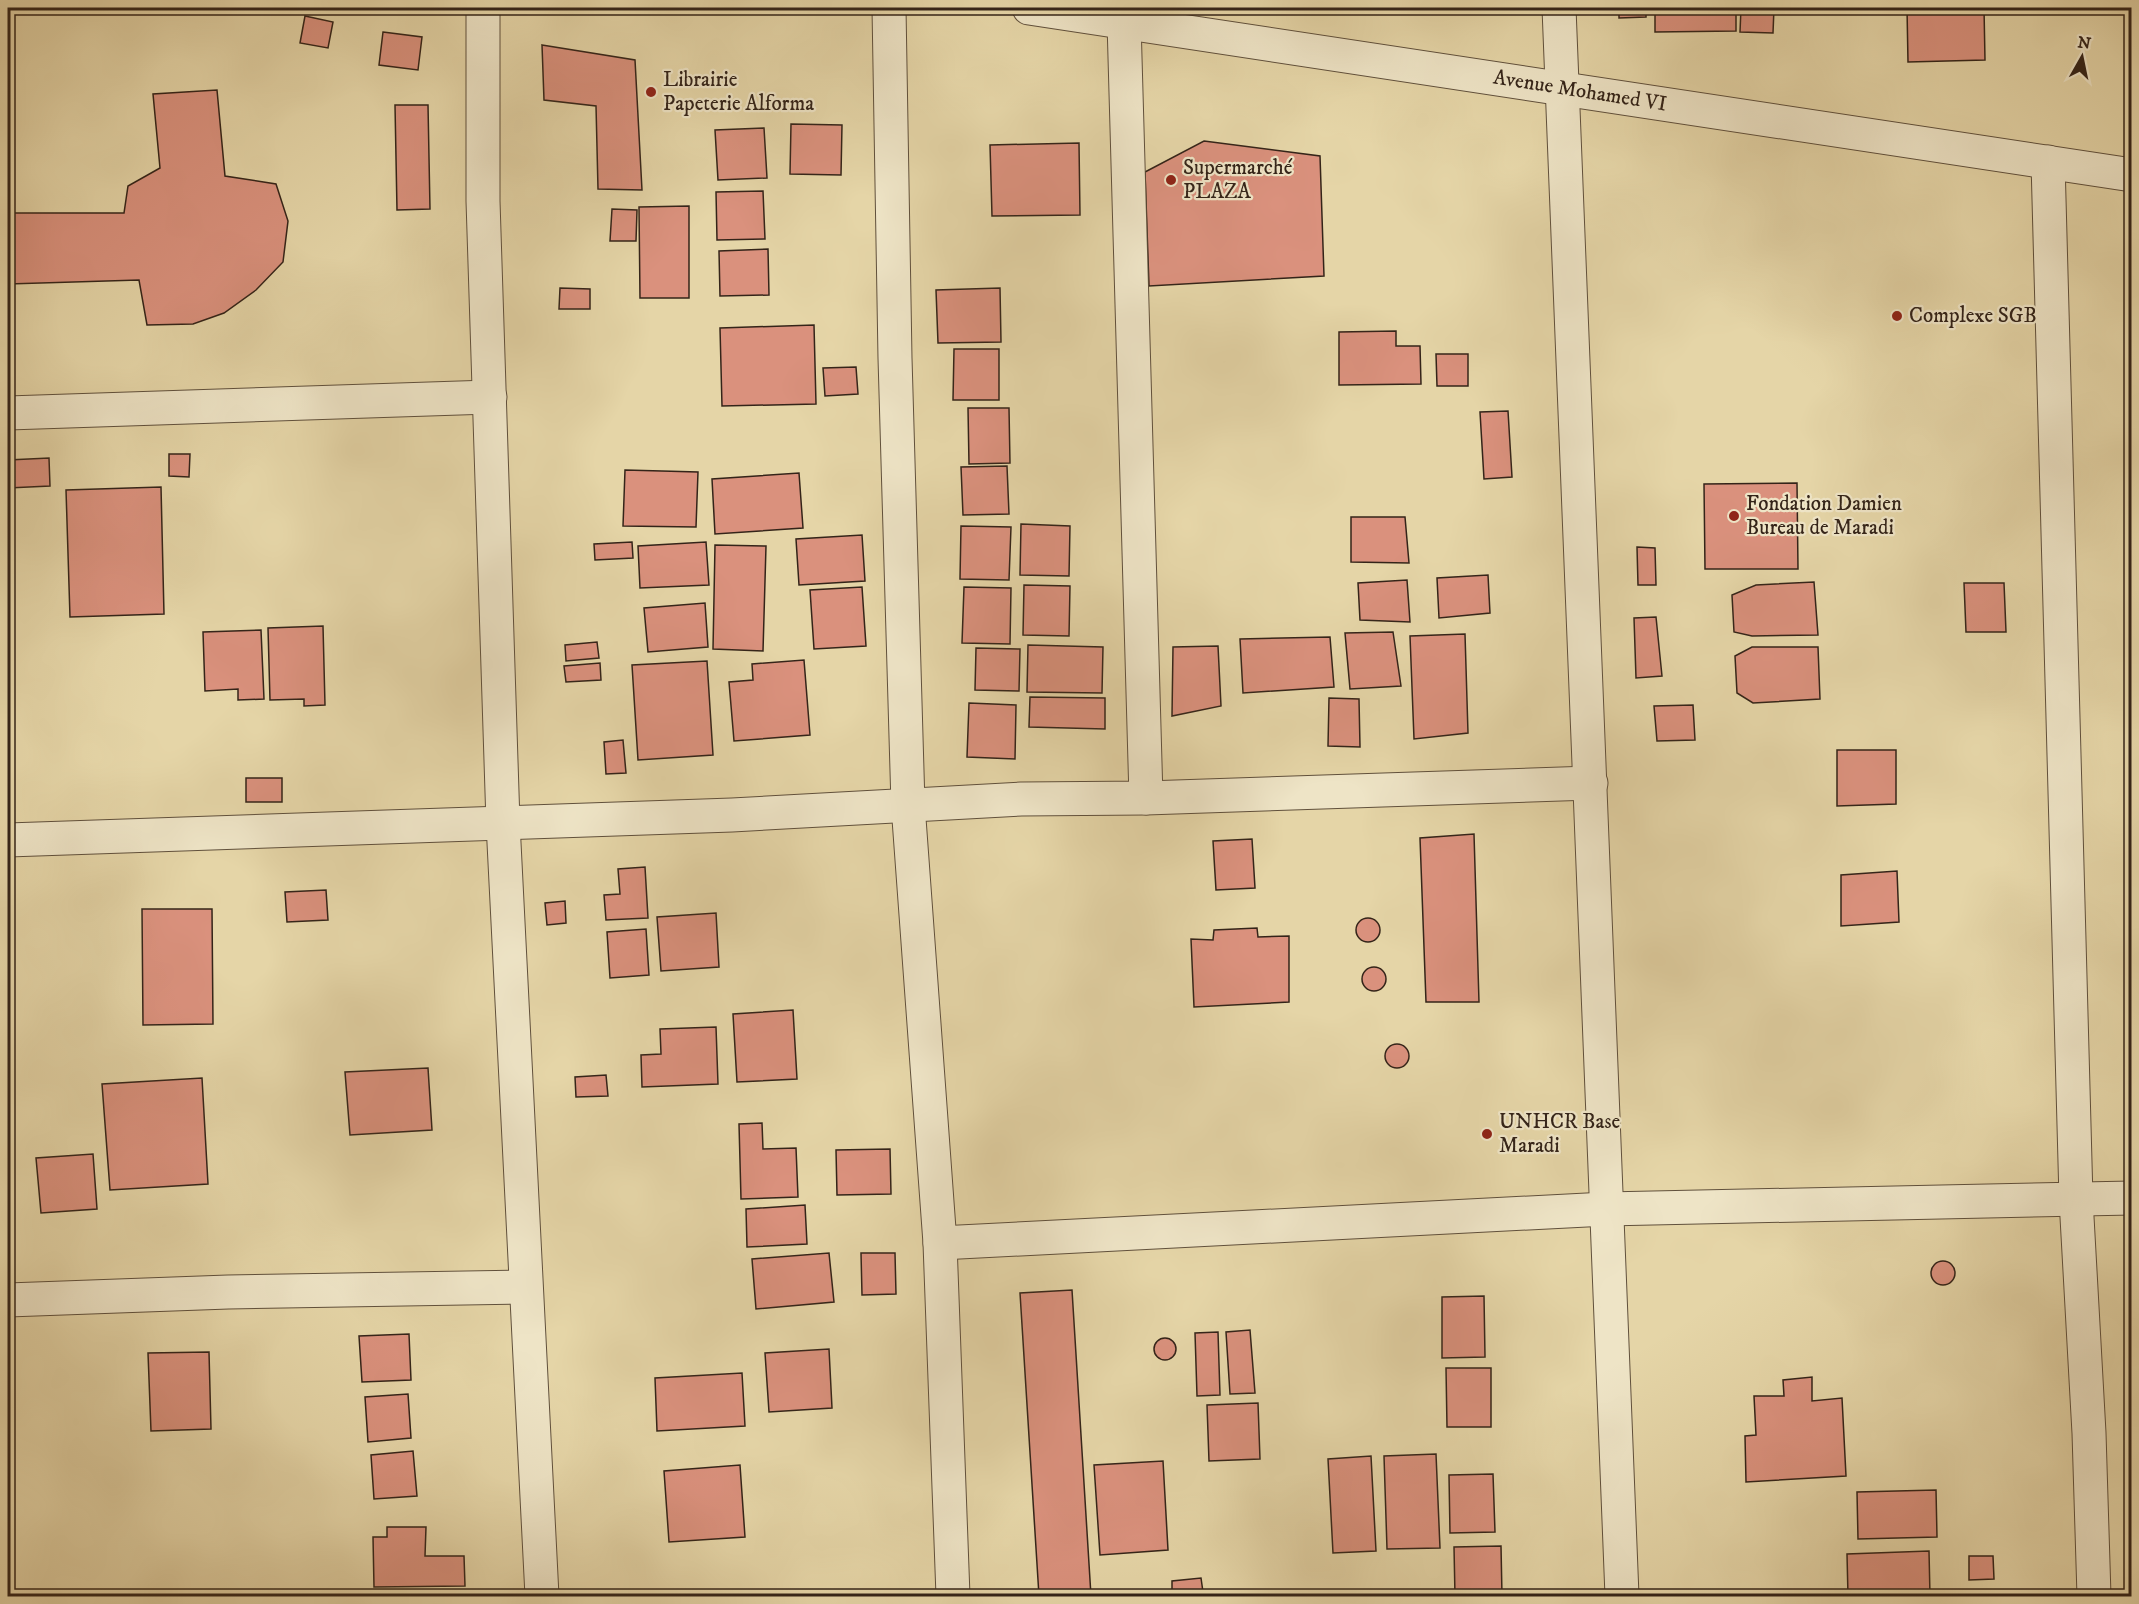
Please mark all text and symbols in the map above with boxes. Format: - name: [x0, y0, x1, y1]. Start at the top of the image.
- north arrow: [2052, 27, 2112, 87]
- text: N: [2076, 32, 2092, 54]
- street label: Avenue Mohamed VI: [1491, 64, 1669, 118]
- place label: Librairie Papeterie Alforma: [663, 67, 814, 117]
- marker: Librairie Papeterie Alforma: [644, 85, 658, 99]
- place label: Supermarché PLAZA: [1183, 155, 1293, 205]
- marker: Supermarché PLAZA: [1164, 173, 1178, 187]
- place label: Complexe SGB: [1909, 303, 2037, 329]
- marker: Complexe SGB: [1890, 309, 1904, 323]
- place label: Fondation Damien Bureau de Maradi: [1746, 491, 1902, 541]
- marker: Fondation Damien Bureau de Maradi: [1727, 509, 1741, 523]
- place label: UNHCR Base Maradi: [1499, 1109, 1621, 1159]
- marker: UNHCR Base Maradi: [1480, 1127, 1494, 1141]

